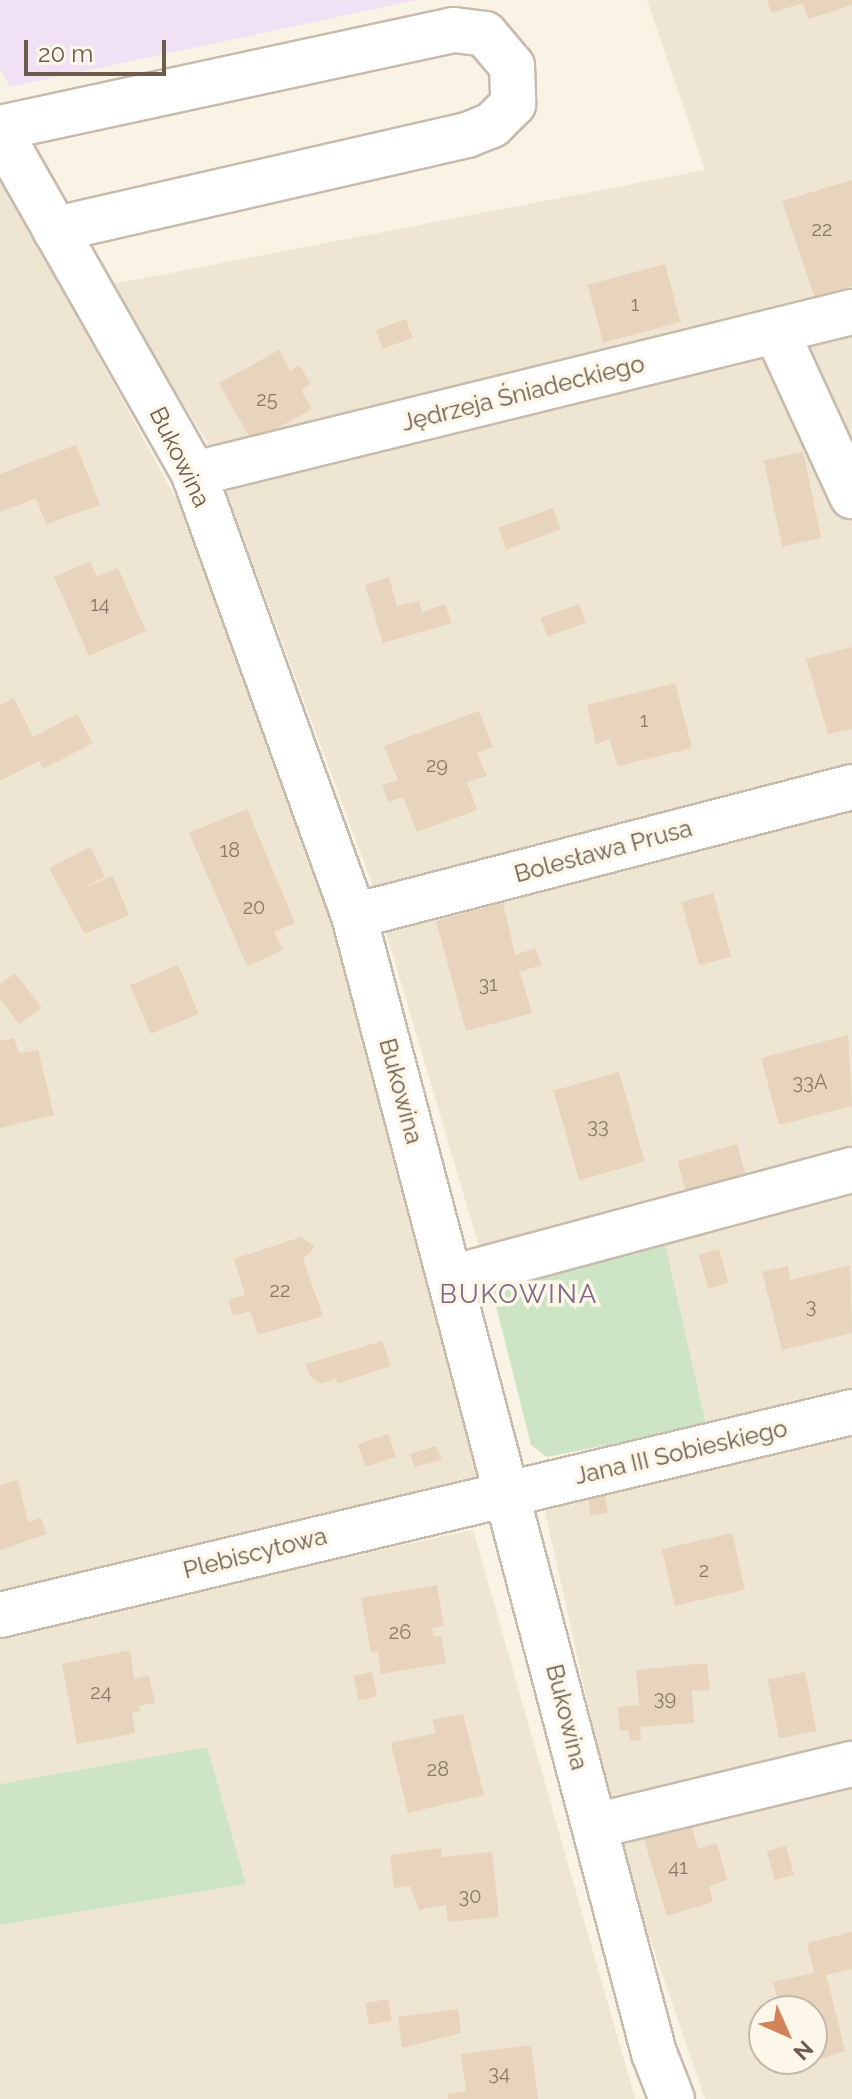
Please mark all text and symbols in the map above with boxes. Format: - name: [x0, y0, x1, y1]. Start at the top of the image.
- scale bar: [28, 24, 170, 74]
- text: 20 m: [38, 39, 93, 68]
- house number: 22: [812, 217, 832, 241]
- house number: 1: [631, 292, 639, 316]
- street label: Jędrzeja Śniadeckiego: [399, 349, 647, 437]
- house number: 25: [256, 387, 278, 411]
- street label: Bukowina: [143, 402, 217, 512]
- house number: 14: [90, 592, 110, 616]
- house number: 1: [640, 708, 648, 732]
- house number: 29: [426, 753, 448, 777]
- street label: Bolesława Prusa: [511, 813, 695, 889]
- house number: 18: [220, 838, 240, 862]
- house number: 20: [243, 895, 265, 919]
- house number: 31: [478, 972, 498, 996]
- street label: Bukowina: [373, 1035, 429, 1147]
- house number: 33A: [793, 1070, 827, 1094]
- house number: 33: [587, 1114, 609, 1138]
- house number: 22: [270, 1278, 290, 1302]
- district label: BUKOWINA: [440, 1279, 598, 1311]
- house number: 3: [806, 1294, 816, 1318]
- street label: Jana III Sobieskiego: [572, 1414, 790, 1490]
- street label: Plebiscytowa: [180, 1521, 330, 1585]
- house number: 2: [699, 1558, 709, 1582]
- house number: 26: [389, 1620, 411, 1644]
- street label: Bukowina: [540, 1661, 594, 1773]
- house number: 24: [90, 1680, 112, 1704]
- house number: 39: [654, 1686, 676, 1710]
- house number: 28: [427, 1757, 449, 1781]
- house number: 41: [668, 1855, 688, 1879]
- house number: 30: [459, 1884, 481, 1908]
- north arrow: [748, 1995, 828, 2075]
- text: N: [788, 2035, 819, 2066]
- house number: 34: [488, 2061, 510, 2085]

